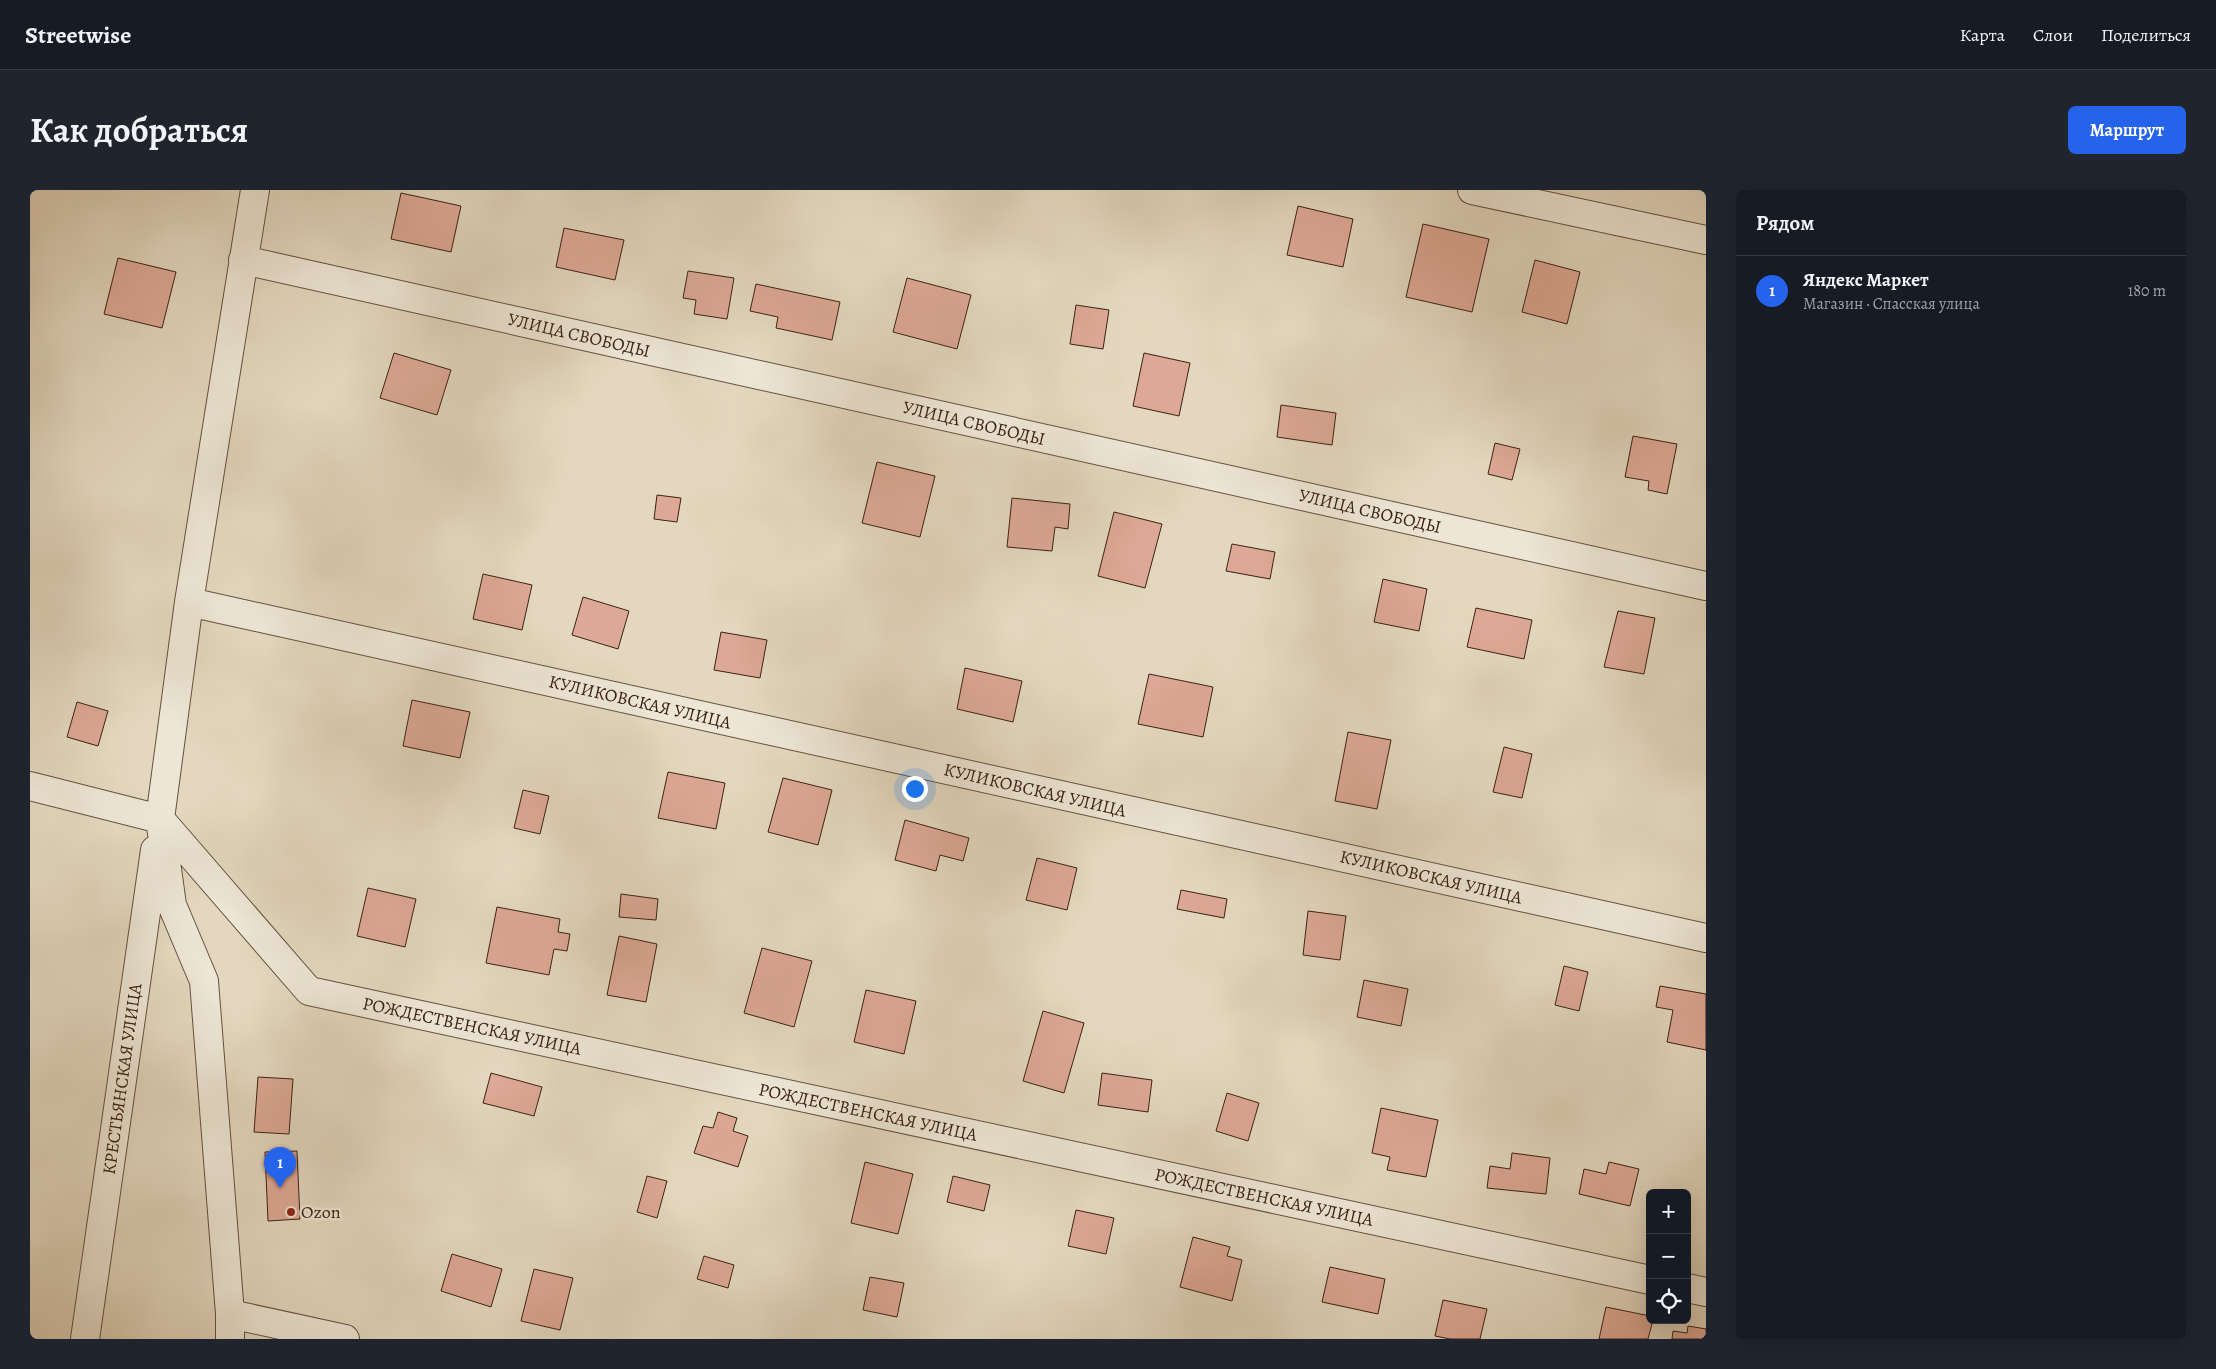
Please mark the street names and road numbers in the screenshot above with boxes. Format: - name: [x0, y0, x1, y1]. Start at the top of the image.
- street label: УЛИЦА СВОБОДЫ: [505, 307, 653, 363]
- street label: УЛИЦА СВОБОДЫ: [900, 395, 1048, 451]
- street label: УЛИЦА СВОБОДЫ: [1296, 483, 1444, 539]
- street label: КУЛИКОВСКАЯ УЛИЦА: [546, 669, 734, 735]
- street label: КУЛИКОВСКАЯ УЛИЦА: [941, 757, 1129, 823]
- street label: КУЛИКОВСКАЯ УЛИЦА: [1337, 844, 1525, 910]
- street label: КРЕСТЬЯНСКАЯ УЛИЦА: [97, 981, 147, 1176]
- street label: РОЖДЕСТВЕНСКАЯ УЛИЦА: [361, 991, 584, 1061]
- street label: РОЖДЕСТВЕНСКАЯ УЛИЦА: [757, 1077, 980, 1147]
- street label: РОЖДЕСТВЕНСКАЯ УЛИЦА: [1153, 1162, 1376, 1232]

